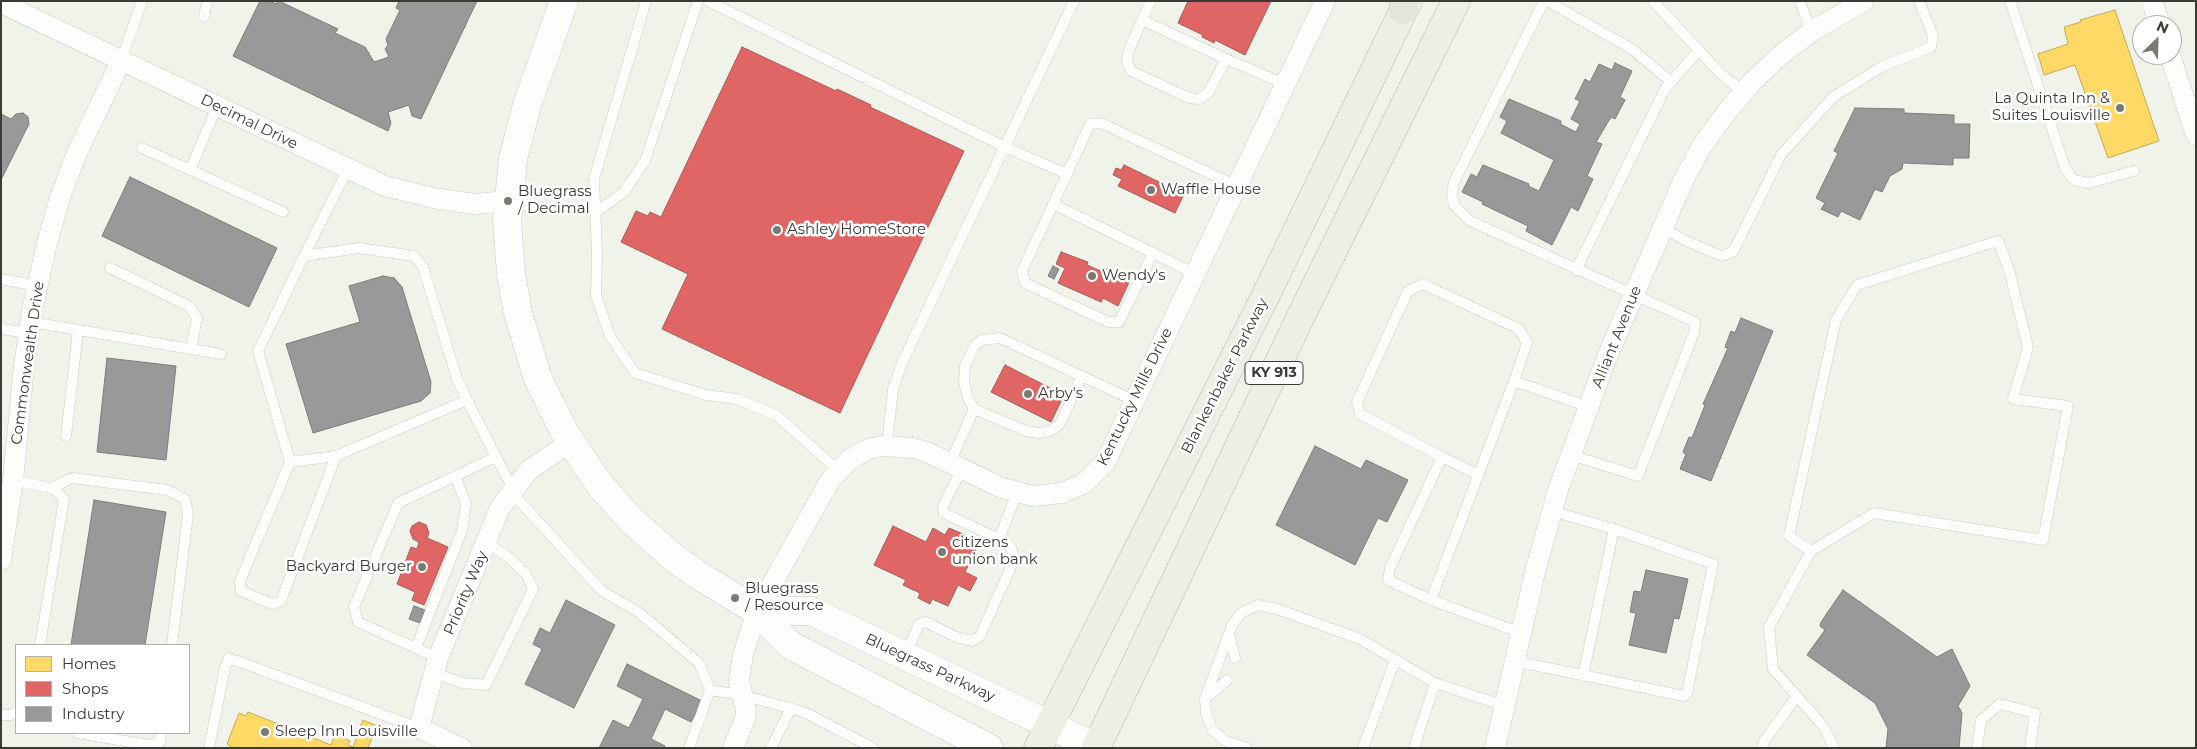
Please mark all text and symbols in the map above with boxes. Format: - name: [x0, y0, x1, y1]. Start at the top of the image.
- north arrow: [2132, 15, 2182, 65]
- text: N: [2154, 17, 2172, 38]
- place label: La Quinta Inn & Suites Louisville: [1992, 90, 2110, 125]
- street label: Decimal Drive: [197, 91, 301, 153]
- marker: La Quinta Inn & Suites Louisville: [2114, 102, 2126, 114]
- place label: Waffle House: [1161, 181, 1261, 199]
- place label: Bluegrass / Decimal: [518, 183, 592, 218]
- marker: Waffle House: [1145, 184, 1157, 196]
- marker: Bluegrass / Decimal: [502, 195, 514, 207]
- place label: Ashley HomeStore: [787, 221, 926, 239]
- marker: Ashley HomeStore: [771, 224, 783, 236]
- place label: Wendy's: [1102, 267, 1166, 285]
- marker: Wendy's: [1086, 270, 1098, 282]
- street label: Commonwealth Drive: [8, 280, 48, 446]
- street label: Alliant Avenue: [1588, 283, 1646, 391]
- street label: Blankenbaker Parkway: [1178, 295, 1272, 457]
- street label: Kentucky Mills Drive: [1094, 325, 1176, 469]
- road number: KY 913: [1245, 362, 1303, 384]
- place label: Arby's: [1038, 385, 1083, 403]
- marker: Arby's: [1022, 388, 1034, 400]
- place label: citizens union bank: [952, 534, 1038, 569]
- marker: citizens union bank: [936, 546, 948, 558]
- street label: Priority Way: [440, 548, 492, 638]
- place label: Backyard Burger: [286, 558, 412, 576]
- marker: Backyard Burger: [416, 561, 428, 573]
- place label: Bluegrass / Resource: [745, 580, 824, 615]
- marker: Bluegrass / Resource: [729, 592, 741, 604]
- street label: Bluegrass Parkway: [862, 630, 998, 706]
- legend: [15, 644, 190, 734]
- text: Homes: [62, 654, 116, 673]
- text: Shops: [62, 679, 108, 698]
- text: Industry: [62, 704, 124, 723]
- place label: Sleep Inn Louisville: [275, 723, 418, 741]
- marker: Sleep Inn Louisville: [259, 726, 271, 738]

